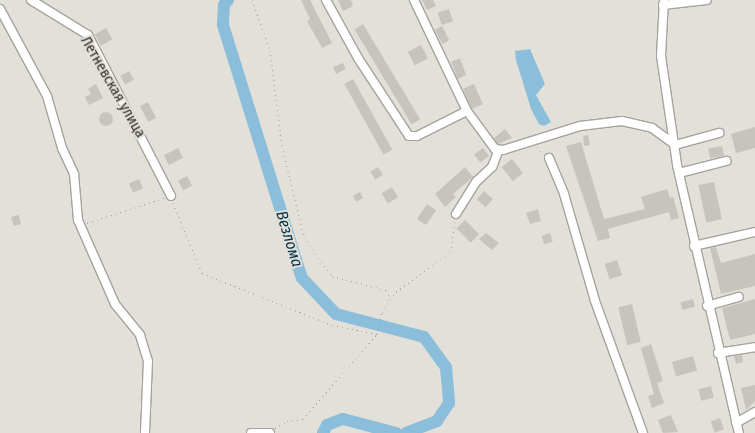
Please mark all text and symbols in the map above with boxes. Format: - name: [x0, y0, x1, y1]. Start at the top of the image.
- street label: Летневская улица: [77, 33, 149, 141]
- water label: Везлома: [271, 209, 307, 269]

